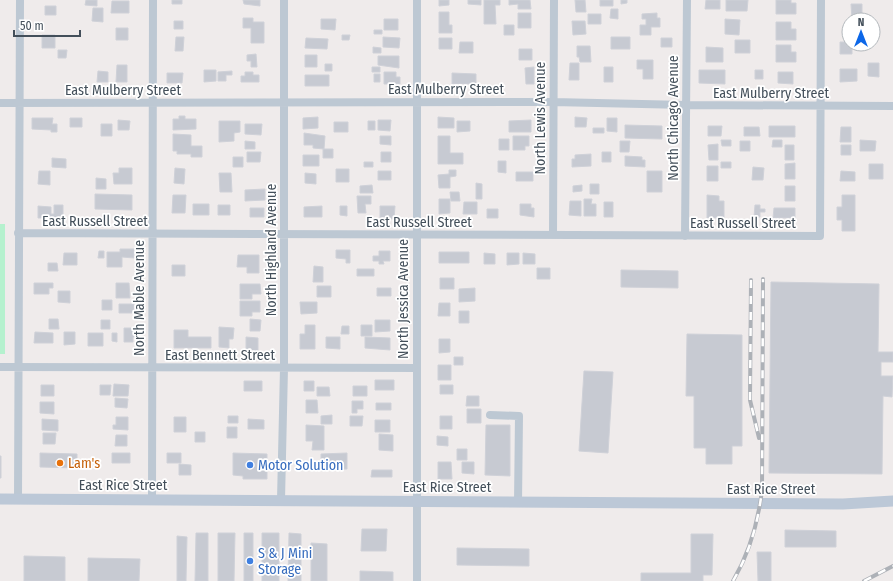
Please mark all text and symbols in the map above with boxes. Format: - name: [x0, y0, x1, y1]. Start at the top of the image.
- scale bar: [14, 12, 80, 38]
- north arrow: [841, 12, 881, 52]
- text: N: [858, 16, 864, 29]
- text: 50 m: [20, 19, 44, 33]
- street label: North Chicago Avenue: [665, 55, 682, 181]
- street label: North Lewis Avenue: [532, 61, 549, 174]
- street label: East Mulberry Street: [388, 81, 504, 98]
- street label: East Mulberry Street: [65, 82, 181, 99]
- street label: East Mulberry Street: [713, 85, 829, 102]
- street label: North Highland Avenue: [263, 184, 280, 316]
- street label: East Russell Street: [42, 213, 148, 230]
- street label: East Russell Street: [366, 214, 472, 231]
- street label: East Russell Street: [690, 215, 796, 232]
- street label: North Jessica Avenue: [395, 239, 412, 359]
- street label: North Mable Avenue: [131, 240, 148, 356]
- street label: East Bennett Street: [165, 347, 275, 364]
- place label: Lam's: [68, 455, 100, 472]
- place label: Motor Solution: [258, 457, 343, 474]
- marker: Lam's: [55, 458, 65, 468]
- marker: Motor Solution: [245, 460, 255, 470]
- street label: East Rice Street: [79, 477, 168, 494]
- street label: East Rice Street: [403, 479, 492, 496]
- street label: East Rice Street: [727, 481, 816, 498]
- place label: S & J Mini Storage: [258, 545, 312, 578]
- marker: S & J Mini Storage: [245, 556, 255, 566]

